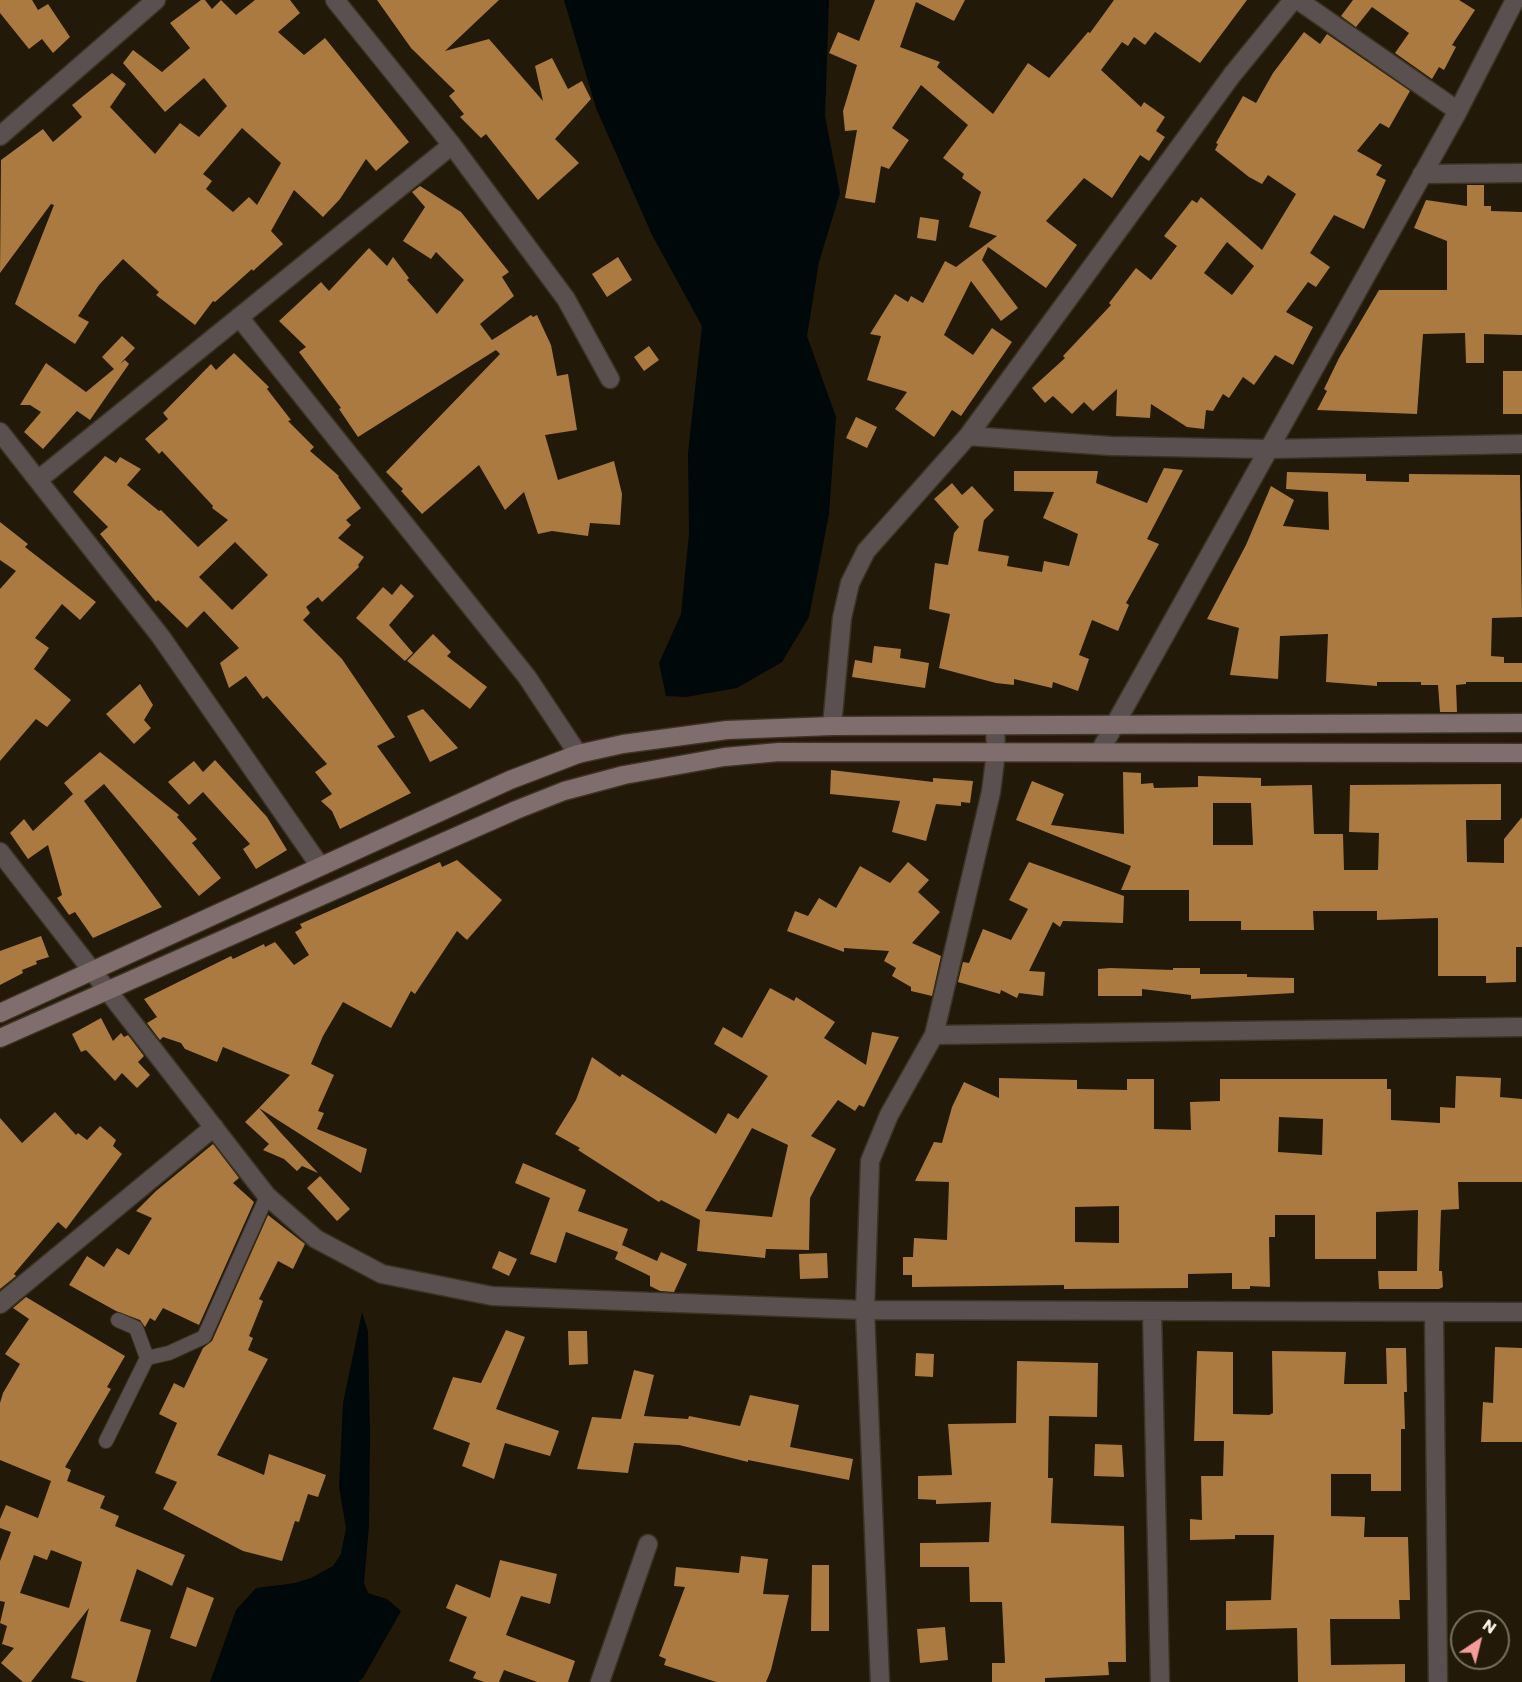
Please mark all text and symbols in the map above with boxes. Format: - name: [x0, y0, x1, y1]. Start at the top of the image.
- north arrow: [1450, 1610, 1510, 1670]
- text: N: [1478, 1614, 1501, 1639]

